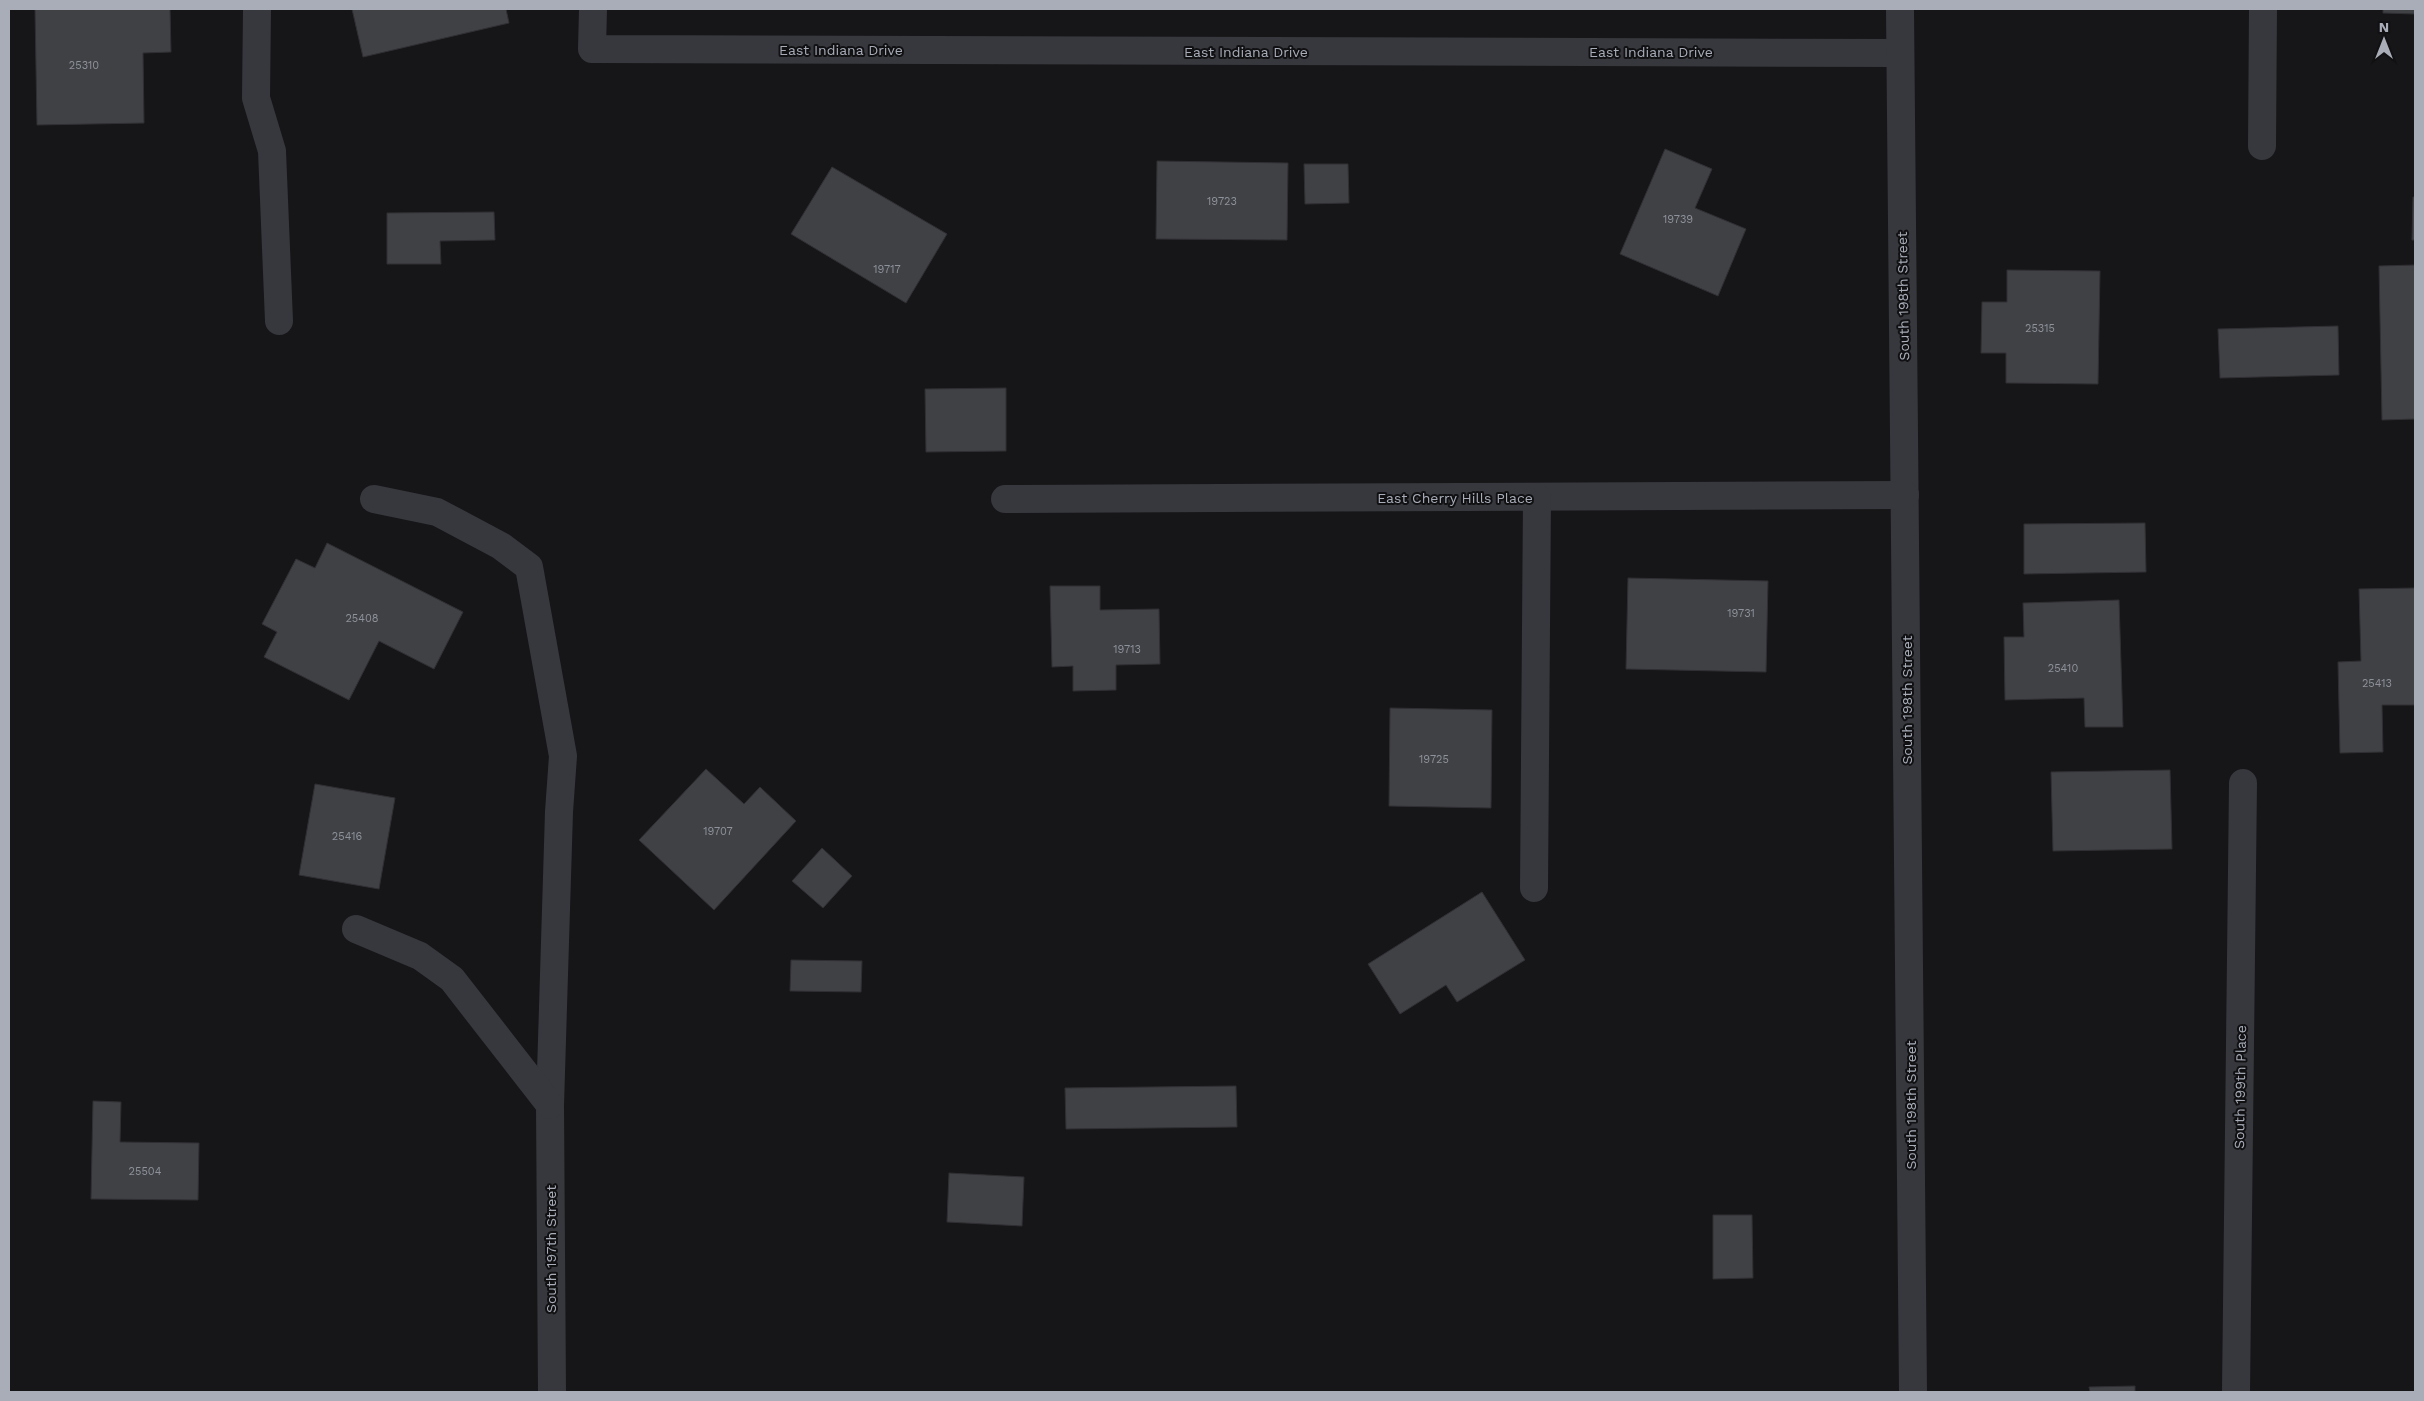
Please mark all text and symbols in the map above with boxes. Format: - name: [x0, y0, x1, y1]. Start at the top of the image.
- north arrow: [2359, 15, 2409, 65]
- text: N: [2379, 19, 2389, 35]
- street label: East Indiana Drive: [779, 42, 903, 58]
- street label: East Indiana Drive: [1184, 44, 1308, 60]
- street label: East Indiana Drive: [1589, 44, 1713, 60]
- house number: 25310: [69, 59, 99, 72]
- house number: 19723: [1207, 195, 1237, 208]
- house number: 19739: [1663, 213, 1693, 226]
- street label: South 198th Street: [1894, 231, 1912, 361]
- house number: 19717: [873, 263, 901, 276]
- house number: 25315: [2025, 322, 2055, 335]
- street label: East Cherry Hills Place: [1377, 490, 1533, 506]
- house number: 19731: [1727, 607, 1755, 620]
- house number: 25408: [345, 612, 379, 625]
- street label: South 198th Street: [1899, 635, 1915, 765]
- house number: 19713: [1113, 643, 1141, 656]
- house number: 25410: [2048, 662, 2078, 675]
- house number: 25413: [2362, 677, 2392, 690]
- house number: 19725: [1419, 753, 1449, 766]
- house number: 19707: [703, 825, 733, 838]
- house number: 25416: [332, 830, 362, 843]
- street label: South 199th Place: [2231, 1025, 2249, 1149]
- street label: South 198th Street: [1903, 1040, 1919, 1170]
- house number: 25504: [129, 1165, 162, 1178]
- street label: South 197th Street: [543, 1185, 559, 1313]

